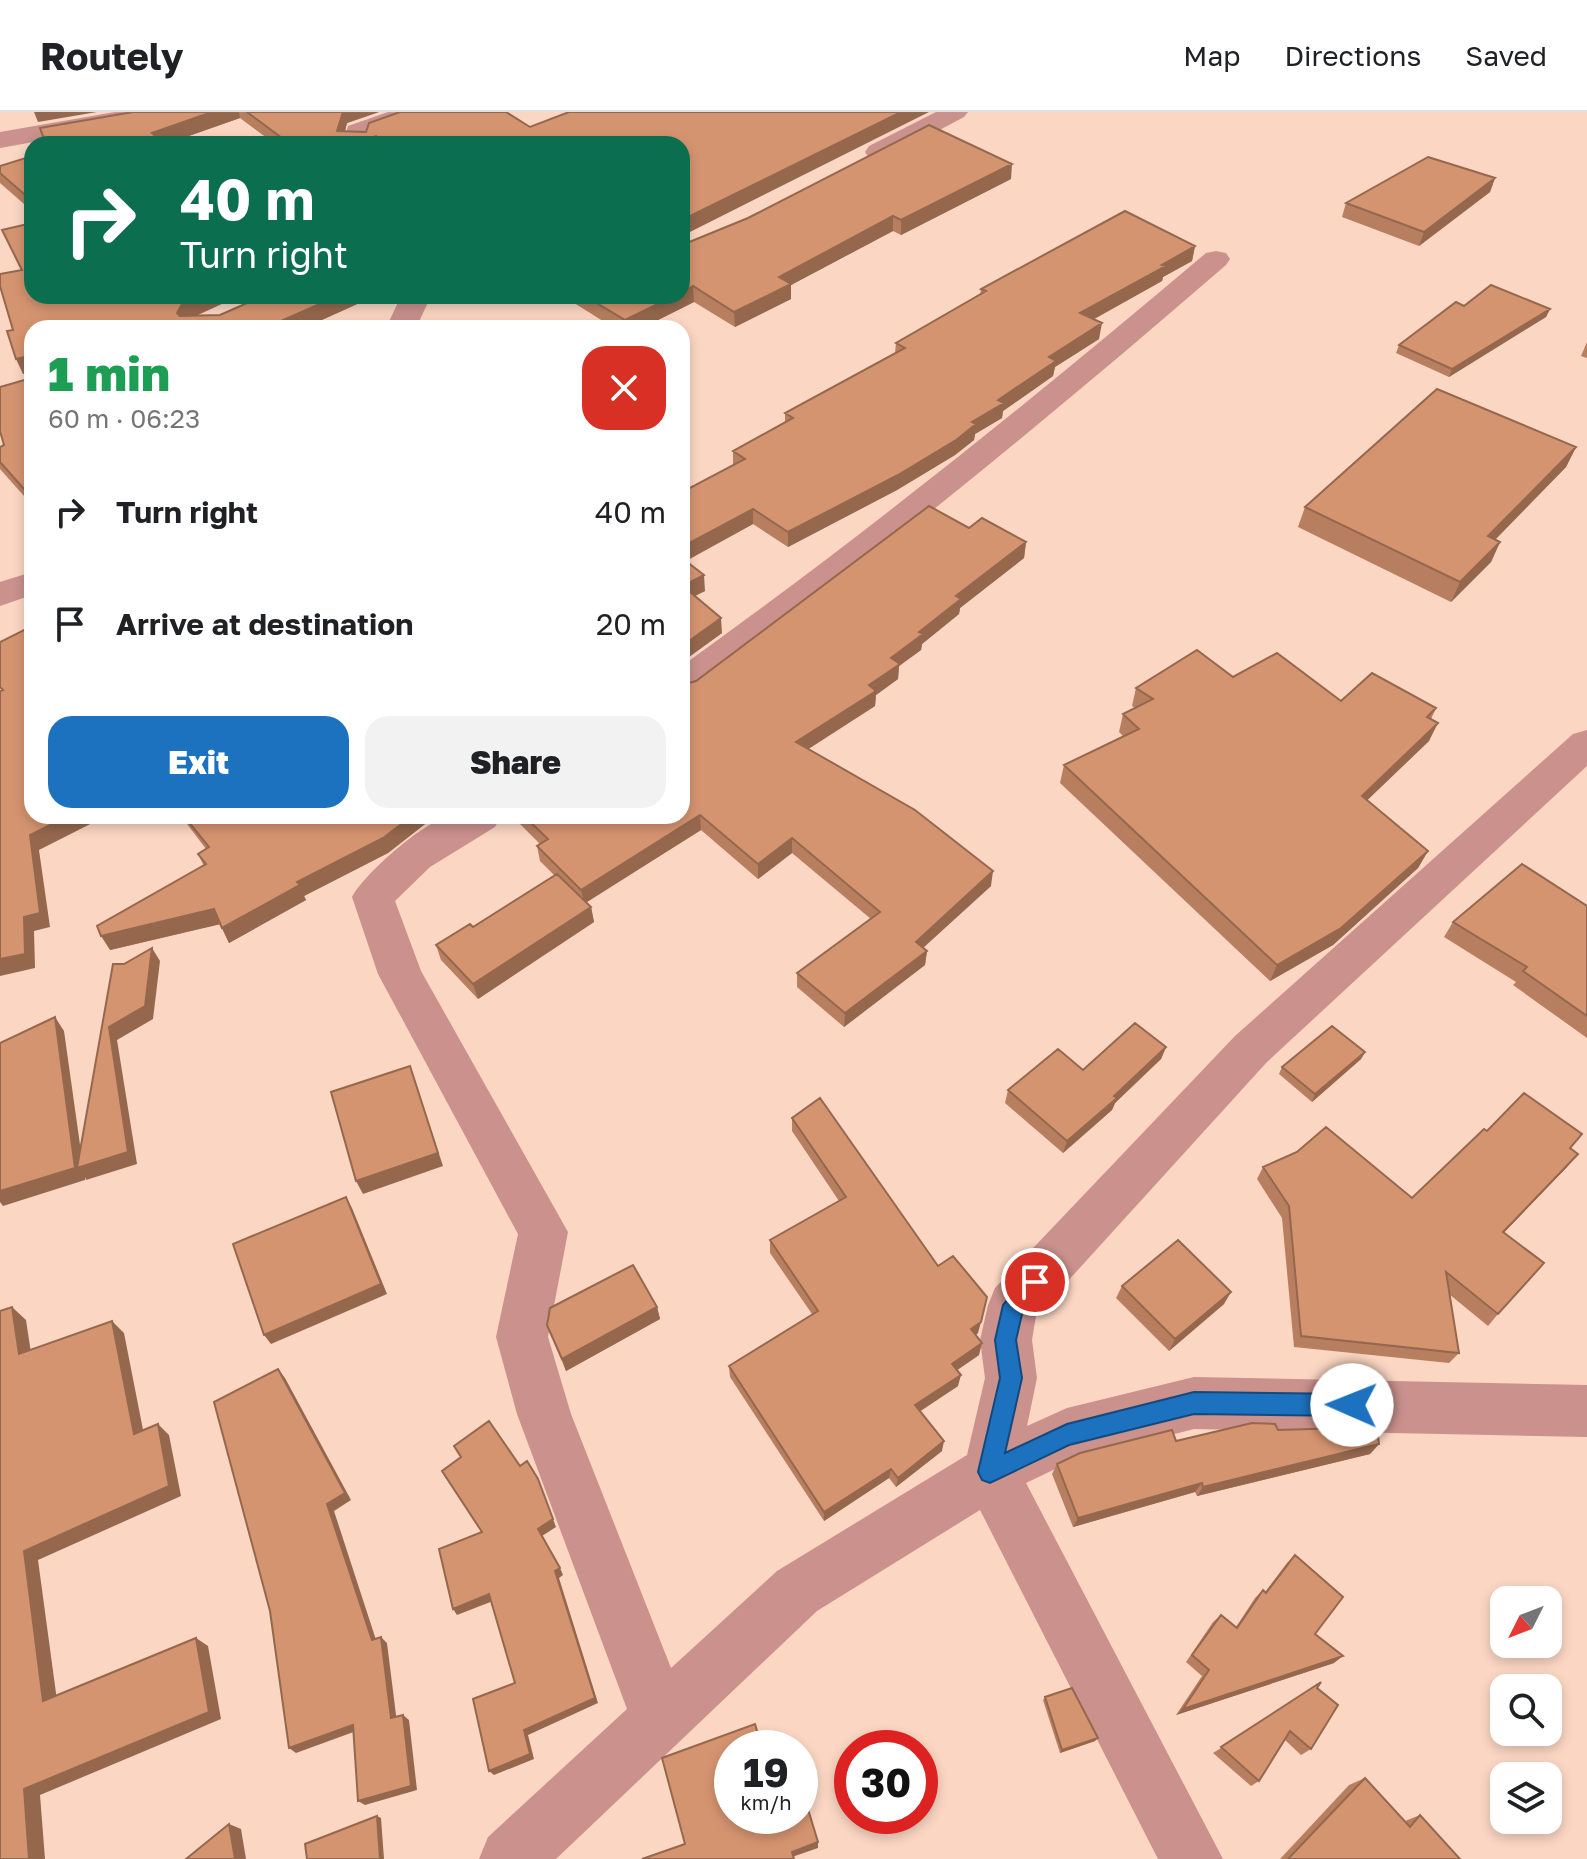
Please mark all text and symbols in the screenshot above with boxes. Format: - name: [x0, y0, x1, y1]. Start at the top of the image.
- text: Routely: [40, 33, 184, 78]
- text: Map: [1183, 39, 1240, 72]
- text: Directions: [1284, 39, 1421, 72]
- text: Saved: [1465, 39, 1547, 72]
- text: 40 m: [180, 165, 314, 232]
- icon: right: [48, 168, 152, 272]
- text: Turn right: [180, 233, 348, 276]
- text: 1 min: [48, 344, 170, 402]
- button: close: [582, 346, 666, 430]
- text: 60 m · 06:23: [48, 403, 200, 434]
- icon: right: [48, 490, 92, 534]
- text: Turn right: [116, 494, 258, 530]
- text: 40 m: [595, 494, 666, 530]
- icon: arrive: [48, 602, 92, 646]
- text: Arrive at destination: [116, 606, 413, 642]
- text: 20 m: [596, 606, 666, 642]
- button: Exit: [48, 716, 349, 808]
- button: Share: [365, 716, 666, 808]
- pin: [1001, 1248, 1069, 1316]
- icon: arrive: [1013, 1260, 1057, 1304]
- position arrow: [1310, 1363, 1394, 1447]
- north arrow: [1490, 1586, 1562, 1658]
- map controls: [1490, 1586, 1562, 1834]
- button: search: [1490, 1674, 1562, 1746]
- speed limit sign: 30: [834, 1730, 938, 1834]
- text: 19: [743, 1748, 789, 1796]
- button: layers: [1490, 1762, 1562, 1834]
- text: km/h: [741, 1790, 791, 1814]

